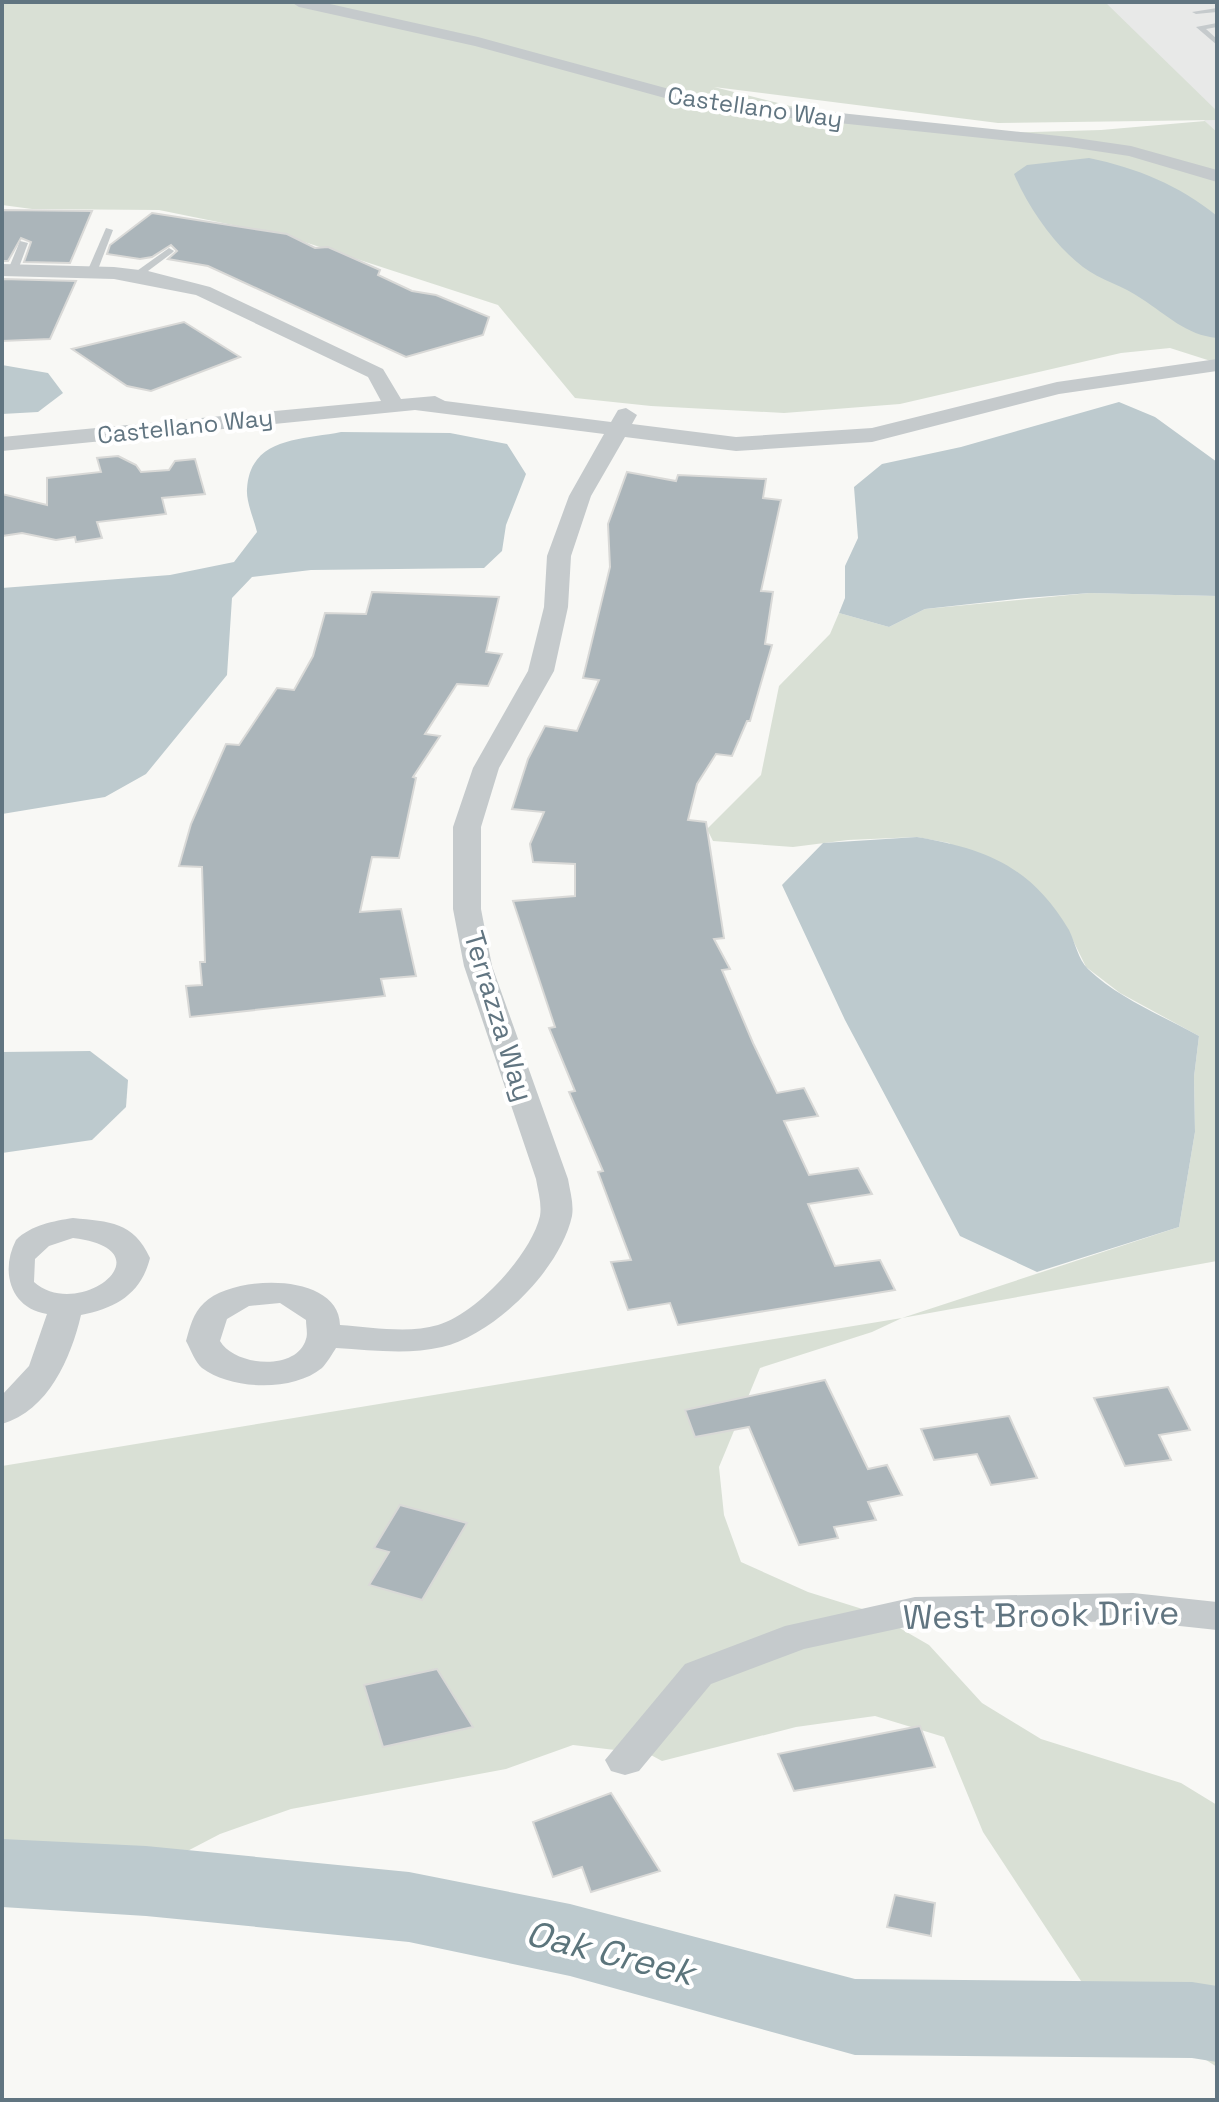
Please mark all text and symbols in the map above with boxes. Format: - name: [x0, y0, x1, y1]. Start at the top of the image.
- street label: Castellano Way: [666, 79, 844, 135]
- street label: Castellano Way: [96, 401, 274, 451]
- street label: Terrazza Way: [456, 926, 542, 1106]
- street label: West Brook Drive: [902, 1591, 1180, 1639]
- water label: Oak Creek: [521, 1910, 702, 1997]

